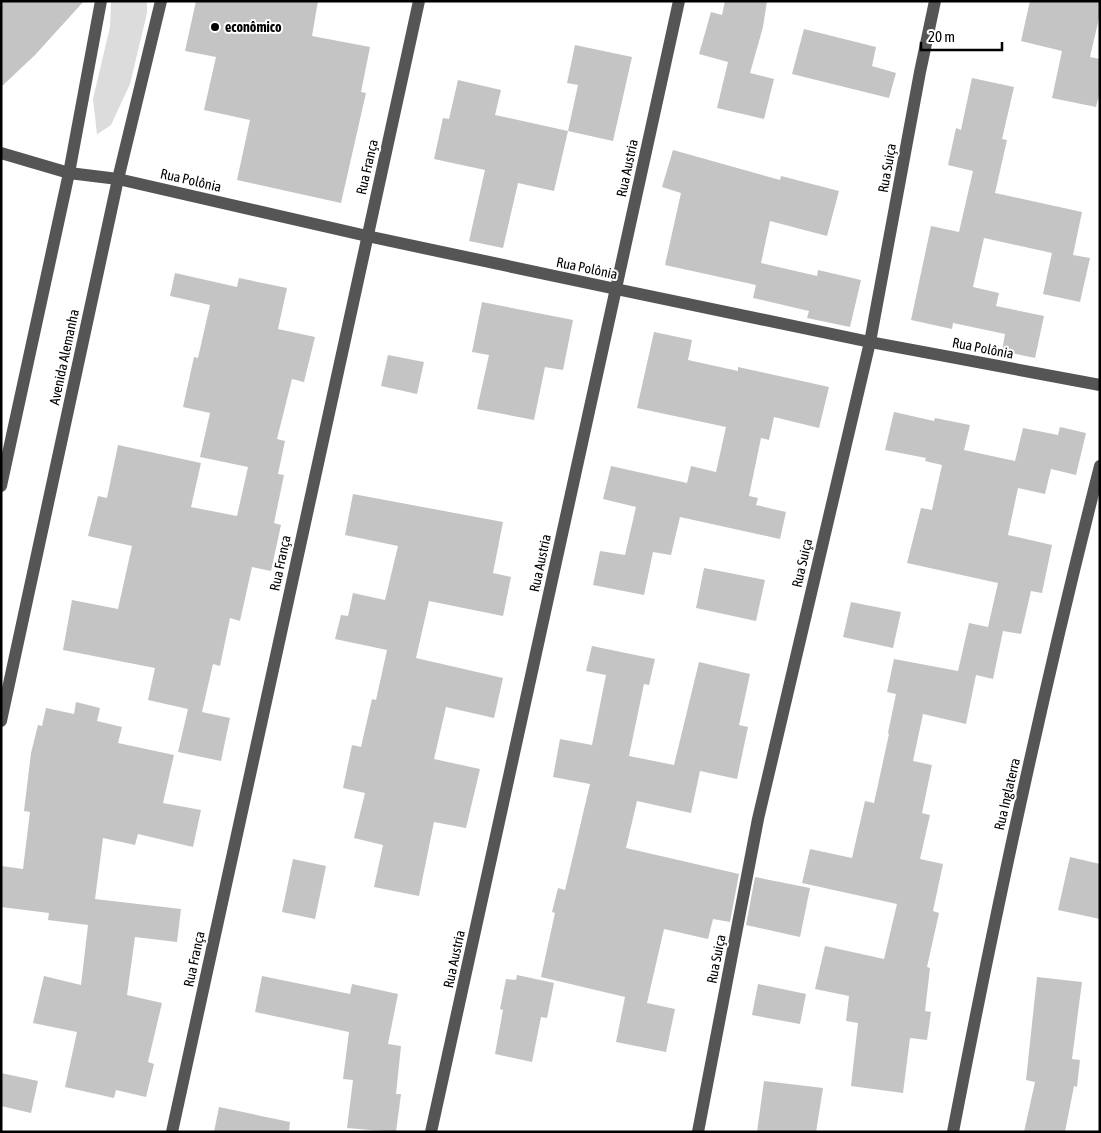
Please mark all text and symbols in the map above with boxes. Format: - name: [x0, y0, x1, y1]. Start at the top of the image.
- place label: econômico: [225, 19, 282, 35]
- scale bar: [921, 20, 1002, 52]
- marker: econômico: [209, 21, 221, 33]
- text: 20 m: [928, 28, 955, 45]
- street label: Rua França: [353, 138, 381, 196]
- street label: Rua Austria: [613, 138, 641, 198]
- street label: Rua Suiça: [875, 142, 899, 194]
- street label: Rua Polônia: [159, 165, 223, 195]
- street label: Rua Polônia: [555, 254, 619, 282]
- street label: Avenida Alemanha: [46, 308, 82, 406]
- street label: Rua Polônia: [951, 334, 1015, 362]
- street label: Rua Austria: [526, 533, 554, 593]
- street label: Rua França: [266, 534, 294, 592]
- street label: Rua Suiça: [789, 537, 815, 589]
- street label: Rua Inglaterra: [991, 756, 1023, 832]
- street label: Rua Austria: [440, 929, 468, 989]
- street label: Rua França: [180, 930, 208, 988]
- street label: Rua Suiça: [703, 933, 729, 985]

